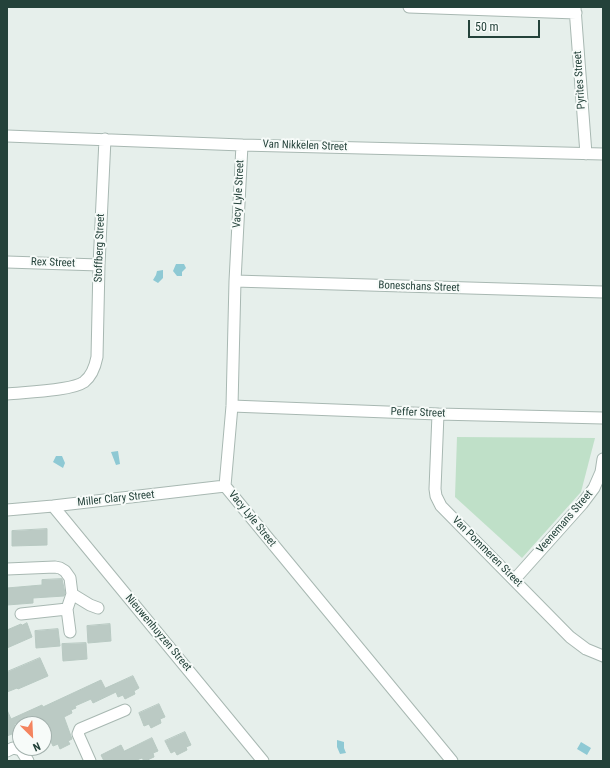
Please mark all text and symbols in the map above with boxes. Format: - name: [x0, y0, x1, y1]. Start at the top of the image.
- scale bar: [470, 12, 542, 38]
- text: 50 m: [475, 20, 499, 34]
- street label: Pyrites Street: [571, 50, 589, 110]
- street label: Van Nikkelen Street: [262, 138, 348, 154]
- street label: Vacy Lyle Street: [231, 159, 247, 229]
- street label: Stoffberg Street: [92, 213, 108, 283]
- street label: Rex Street: [31, 256, 75, 270]
- street label: Boneschans Street: [378, 279, 460, 295]
- street label: Peffer Street: [390, 405, 446, 421]
- street label: Miller Clary Street: [77, 488, 155, 510]
- street label: Vacy Lyle Street: [225, 488, 279, 550]
- street label: Veenemans Street: [534, 488, 596, 556]
- street label: Van Pommeren Street: [449, 514, 525, 590]
- street label: Nieuwenhuyzen Street: [122, 592, 194, 674]
- north arrow: [12, 716, 52, 756]
- text: N: [31, 739, 42, 754]

